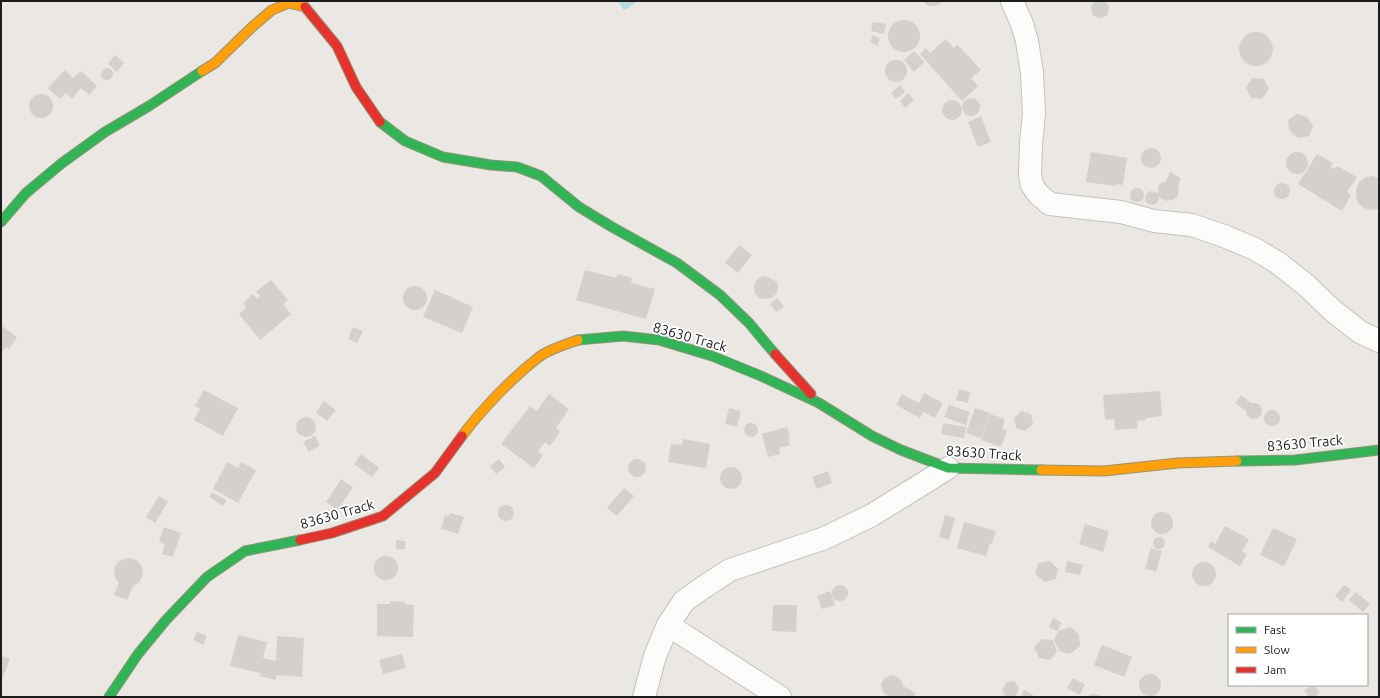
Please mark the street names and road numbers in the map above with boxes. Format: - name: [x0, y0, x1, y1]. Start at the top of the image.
- street label: 83630 Track: [651, 319, 729, 355]
- street label: 83630 Track: [1266, 432, 1344, 454]
- street label: 83630 Track: [946, 442, 1022, 464]
- street label: 83630 Track: [298, 496, 376, 532]

